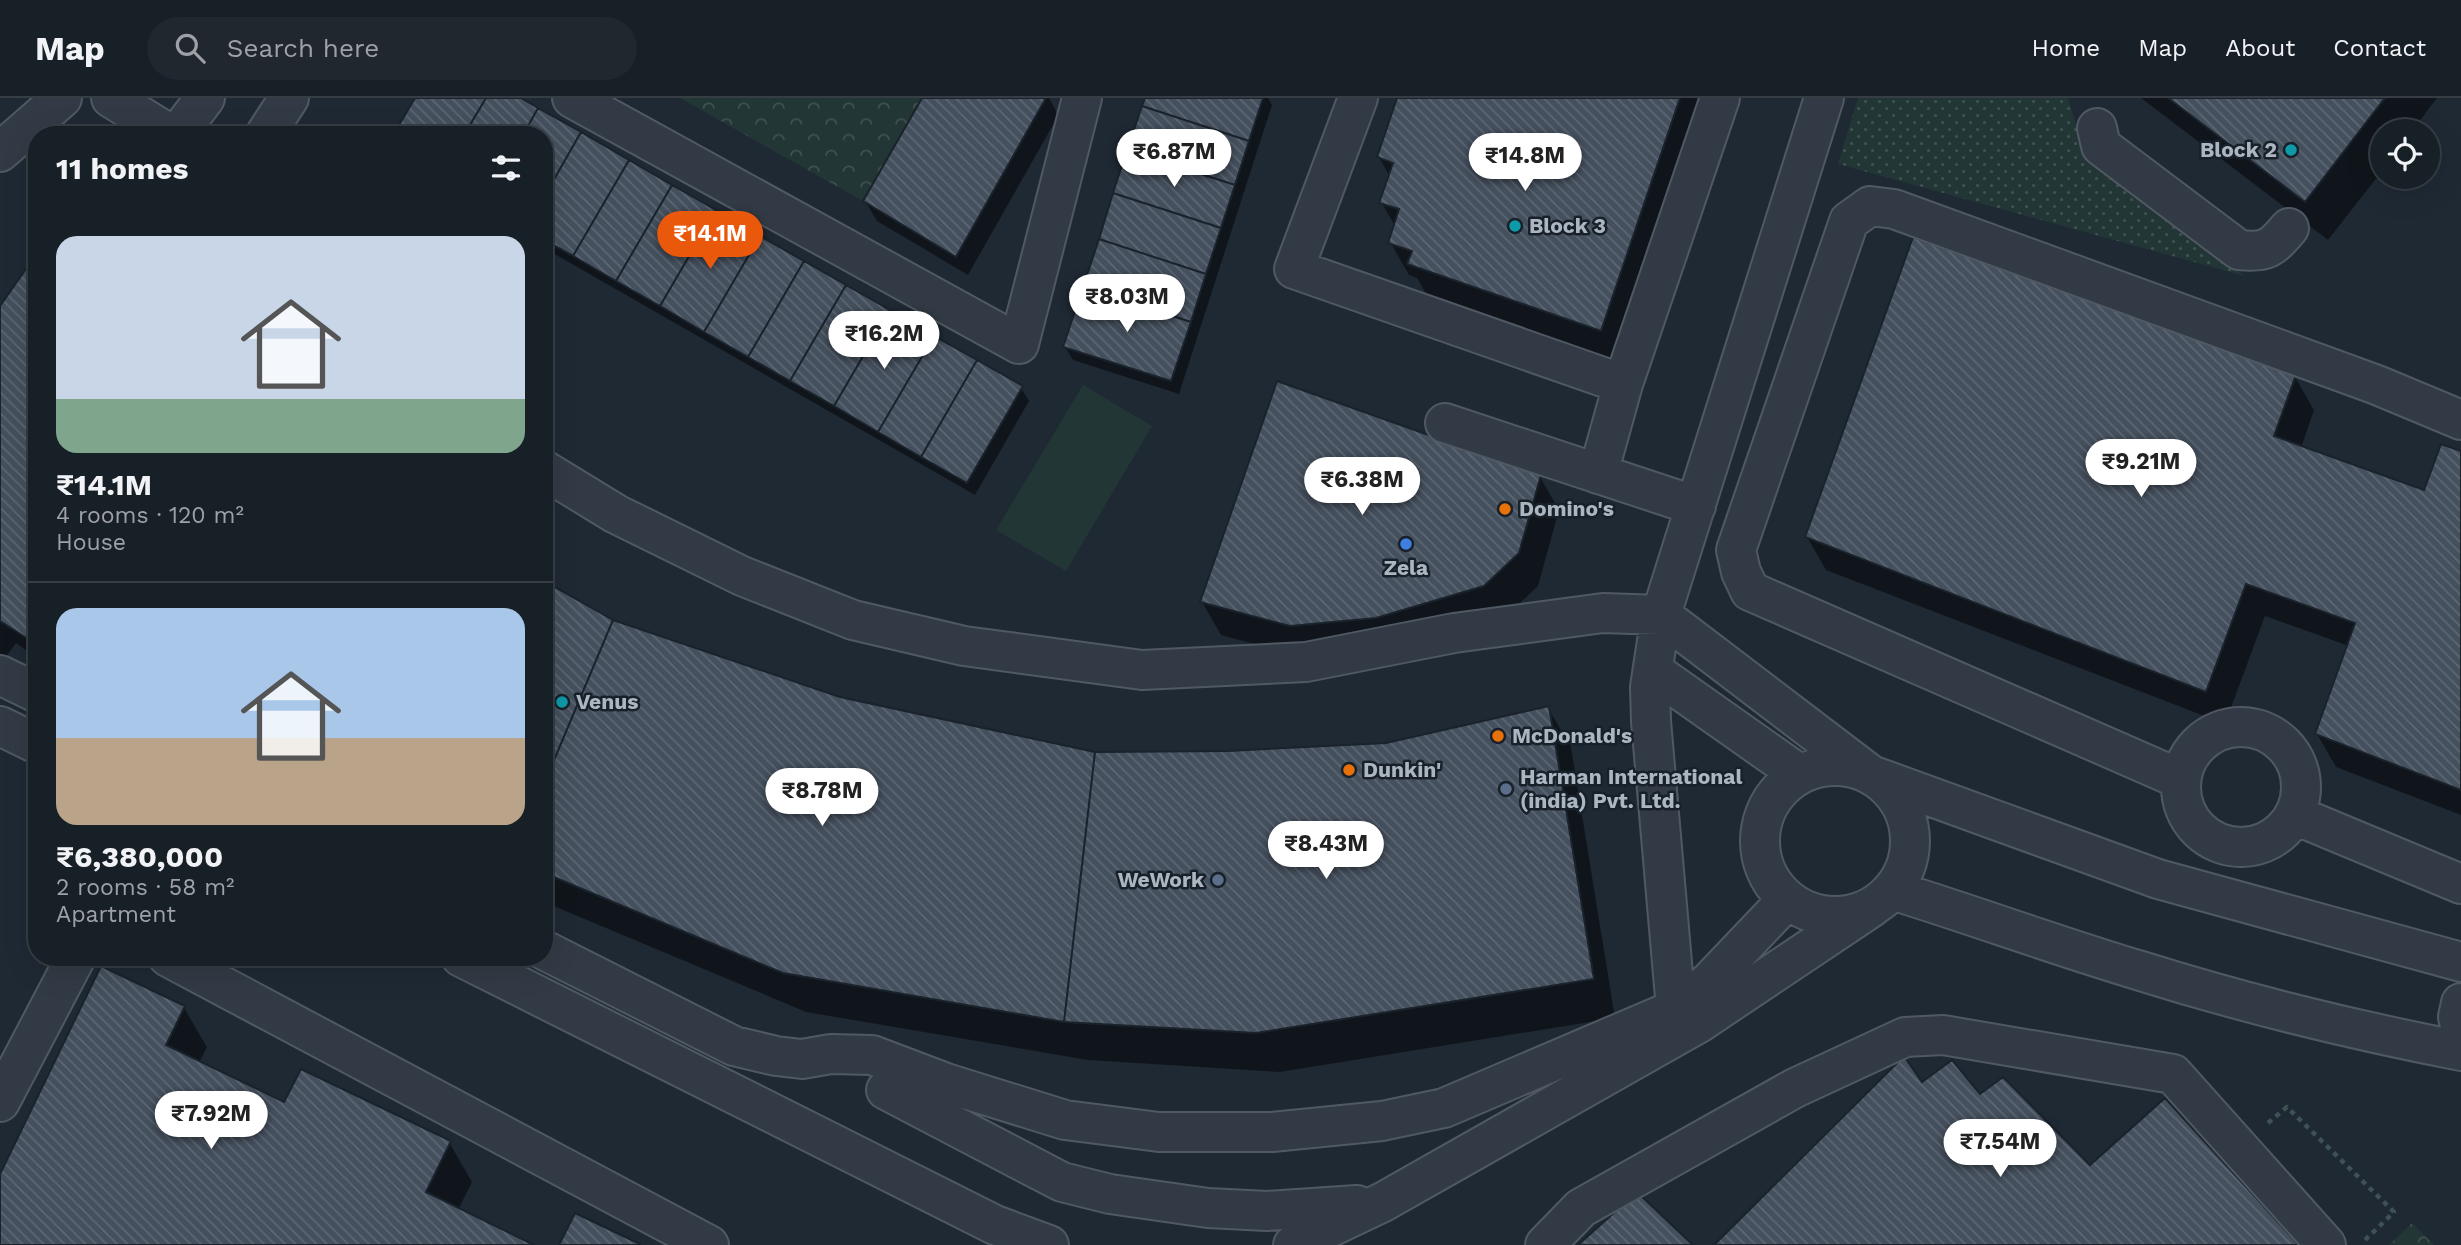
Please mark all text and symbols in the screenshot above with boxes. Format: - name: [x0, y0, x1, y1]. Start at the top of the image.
- search box: [147, 17, 637, 80]
- text: Map: [35, 29, 105, 68]
- icon: search: [171, 29, 209, 67]
- text: Search here: [227, 33, 379, 63]
- text: Home: [2032, 34, 2100, 62]
- text: Map: [2138, 34, 2187, 62]
- text: About: [2225, 34, 2295, 62]
- text: Contact: [2333, 34, 2426, 62]
- map controls: [2370, 119, 2440, 189]
- button: locate: [2370, 119, 2440, 189]
- pin: ₹6.87M: [1117, 130, 1231, 189]
- pin: ₹14.8M: [1468, 134, 1582, 193]
- place label: Block 2: [2200, 137, 2277, 162]
- text: ₹6.87M: [1132, 138, 1216, 165]
- text: ₹14.8M: [1485, 142, 1565, 169]
- marker: Block 2: [2283, 142, 2299, 158]
- icon: filters: [487, 149, 525, 187]
- text: 11 homes: [56, 151, 189, 186]
- pin: ₹14.1M: [653, 212, 767, 271]
- place label: Block 3: [1529, 213, 1606, 238]
- marker: Block 3: [1507, 218, 1523, 234]
- text: ₹14.1M: [673, 220, 747, 247]
- pin: ₹8.03M: [1070, 274, 1184, 334]
- icon: home: [228, 281, 354, 407]
- text: ₹8.03M: [1085, 283, 1169, 310]
- pin: ₹16.2M: [827, 312, 941, 371]
- text: ₹16.2M: [844, 320, 924, 347]
- pin: ₹9.21M: [2084, 440, 2198, 499]
- text: ₹9.21M: [2101, 448, 2181, 475]
- pin: ₹6.38M: [1305, 458, 1419, 517]
- text: ₹6.38M: [1320, 466, 1404, 493]
- text: ₹14.1M: [56, 467, 152, 502]
- place label: Domino's: [1519, 496, 1614, 521]
- marker: Domino's: [1497, 501, 1513, 517]
- text: 4 rooms · 120 m²: [56, 502, 244, 529]
- text: House: [56, 529, 126, 556]
- marker: Zela: [1398, 536, 1414, 552]
- place label: Zela: [1384, 555, 1429, 580]
- icon: home: [228, 653, 354, 779]
- place label: Venus: [576, 689, 639, 714]
- marker: Venus: [554, 694, 570, 710]
- place label: McDonald's: [1512, 723, 1632, 748]
- marker: McDonald's: [1490, 728, 1506, 744]
- place label: Dunkin': [1363, 757, 1441, 782]
- marker: Dunkin': [1341, 762, 1357, 778]
- place label: Harman International (india) Pvt. Ltd.: [1520, 764, 1742, 813]
- pin: ₹8.78M: [765, 768, 879, 828]
- text: ₹8.78M: [781, 777, 863, 804]
- marker: Harman International (india) Pvt. Ltd.: [1498, 781, 1514, 797]
- pin: ₹8.43M: [1269, 822, 1383, 881]
- text: ₹8.43M: [1284, 830, 1368, 857]
- text: ₹6,380,000: [56, 839, 223, 874]
- place label: WeWork: [1118, 867, 1205, 892]
- marker: WeWork: [1210, 872, 1226, 888]
- text: 2 rooms · 58 m²: [56, 874, 235, 901]
- text: Apartment: [56, 901, 176, 928]
- pin: ₹7.92M: [154, 1091, 268, 1151]
- text: ₹7.92M: [171, 1100, 251, 1127]
- pin: ₹7.54M: [1943, 1119, 2057, 1179]
- text: ₹7.54M: [1960, 1128, 2040, 1155]

